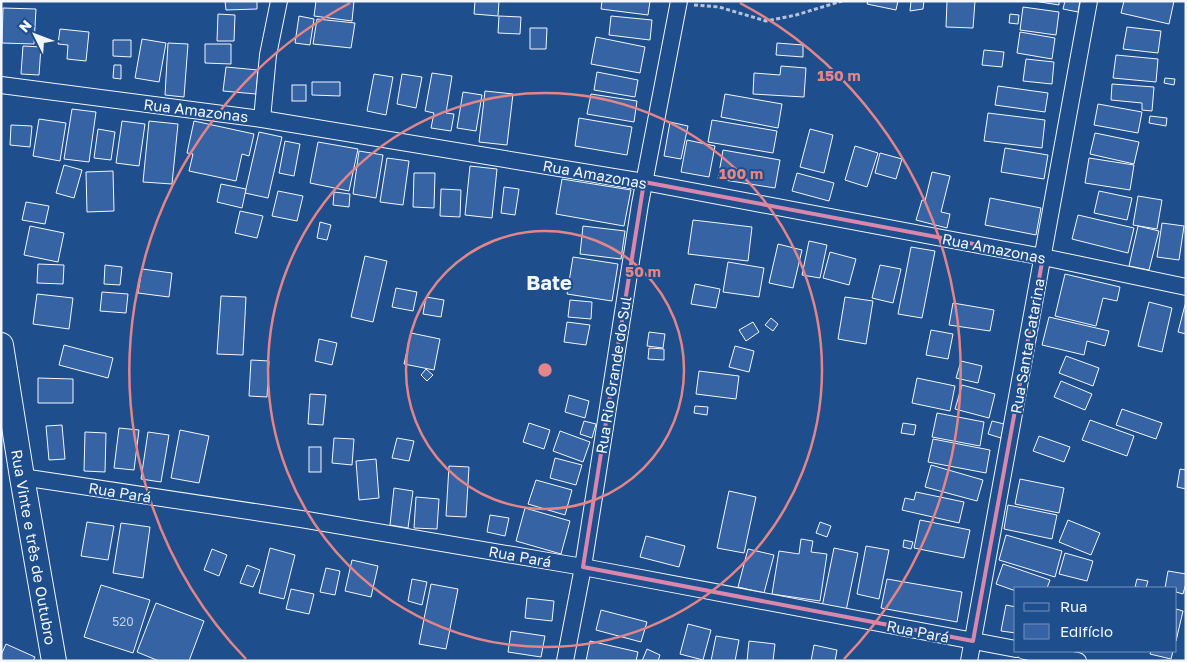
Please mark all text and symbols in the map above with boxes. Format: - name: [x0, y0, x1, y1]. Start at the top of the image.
- north arrow: [10, 10, 60, 60]
- text: N: [15, 16, 35, 36]
- text: 150 m: [817, 66, 861, 84]
- street label: Rua Amazonas: [143, 95, 249, 125]
- street label: Rua Amazonas: [542, 156, 648, 192]
- text: 100 m: [719, 164, 763, 182]
- street label: Rua Amazonas: [941, 229, 1047, 267]
- text: 50 m: [625, 262, 661, 280]
- district label: Bate: [526, 270, 572, 294]
- street label: Rua Santa Catarina: [1006, 277, 1048, 415]
- street label: Rua Rio Grande do Sul: [592, 295, 634, 455]
- centre of rings: [536, 361, 554, 379]
- street label: Rua Vinte e três de Outubro: [8, 448, 60, 646]
- street label: Rua Pará: [87, 478, 153, 506]
- street label: Rua Pará: [487, 542, 553, 570]
- legend: [1014, 587, 1177, 652]
- text: Rua: [1060, 597, 1087, 615]
- house number: 520: [112, 614, 134, 629]
- street label: Rua Pará: [885, 616, 951, 646]
- text: Edifício: [1060, 622, 1113, 640]

